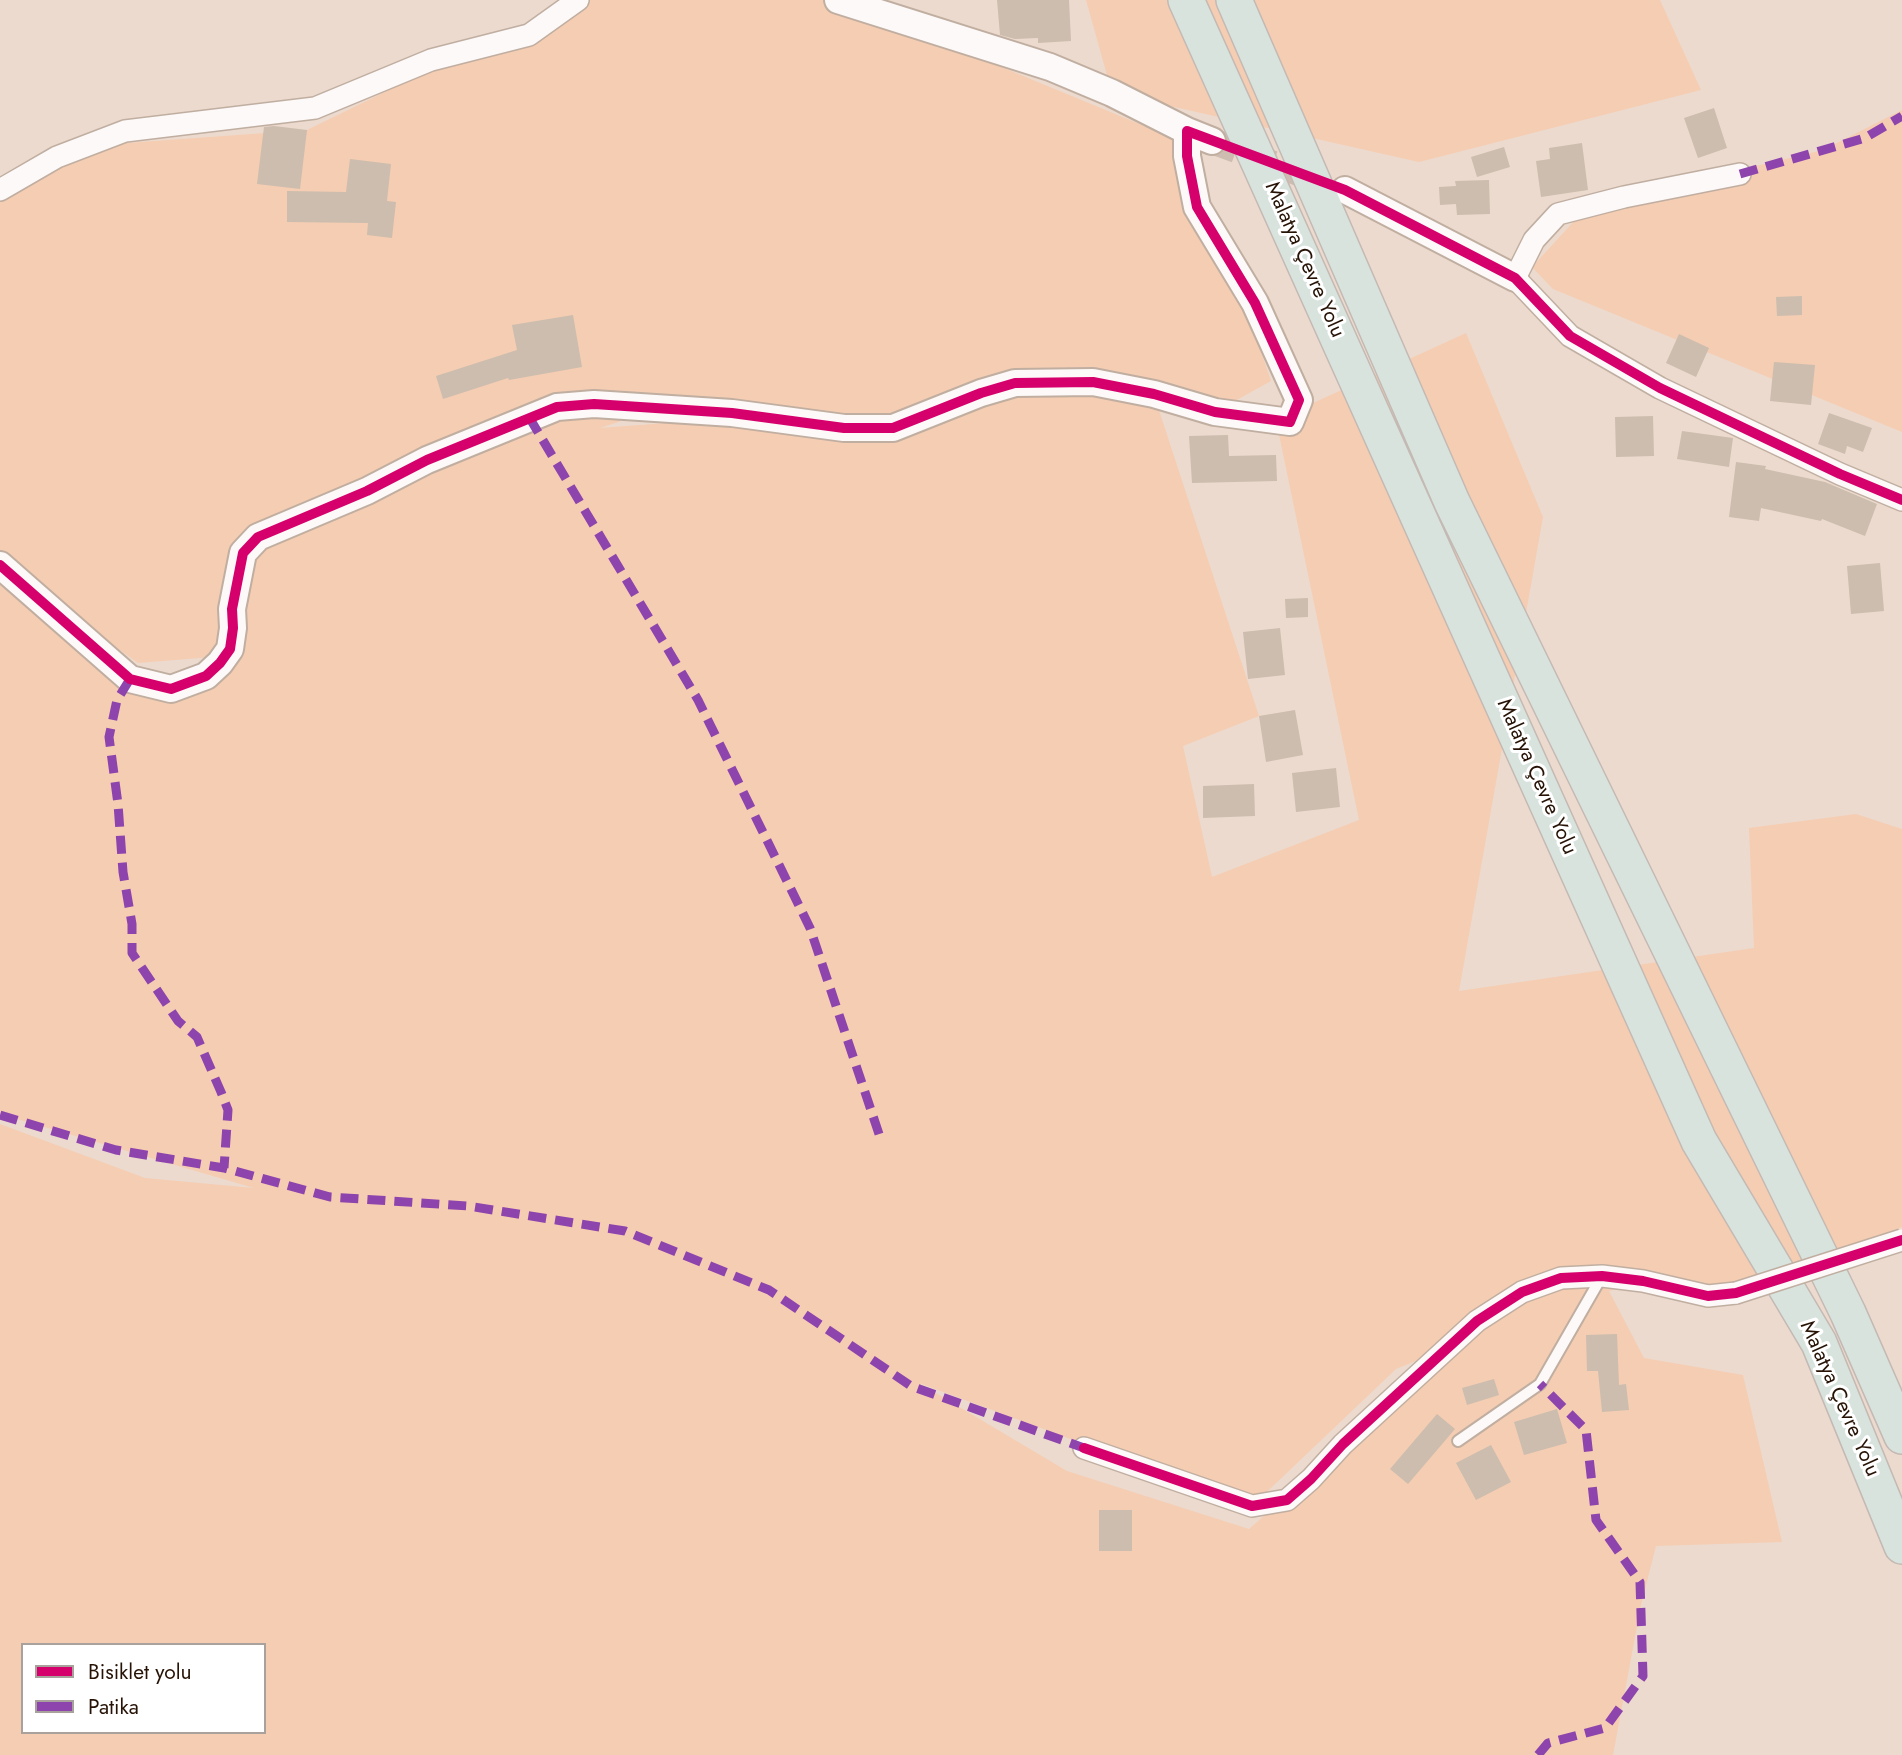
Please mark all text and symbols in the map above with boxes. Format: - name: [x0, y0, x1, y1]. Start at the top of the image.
- street label: Malatya Çevre Yolu: [1258, 178, 1350, 342]
- street label: Malatya Çevre Yolu: [1490, 695, 1582, 859]
- street label: Malatya Çevre Yolu: [1793, 1317, 1885, 1481]
- legend: [21, 1643, 266, 1734]
- text: Bisiklet yolu: [88, 1657, 192, 1687]
- text: Patika: [88, 1692, 139, 1722]

